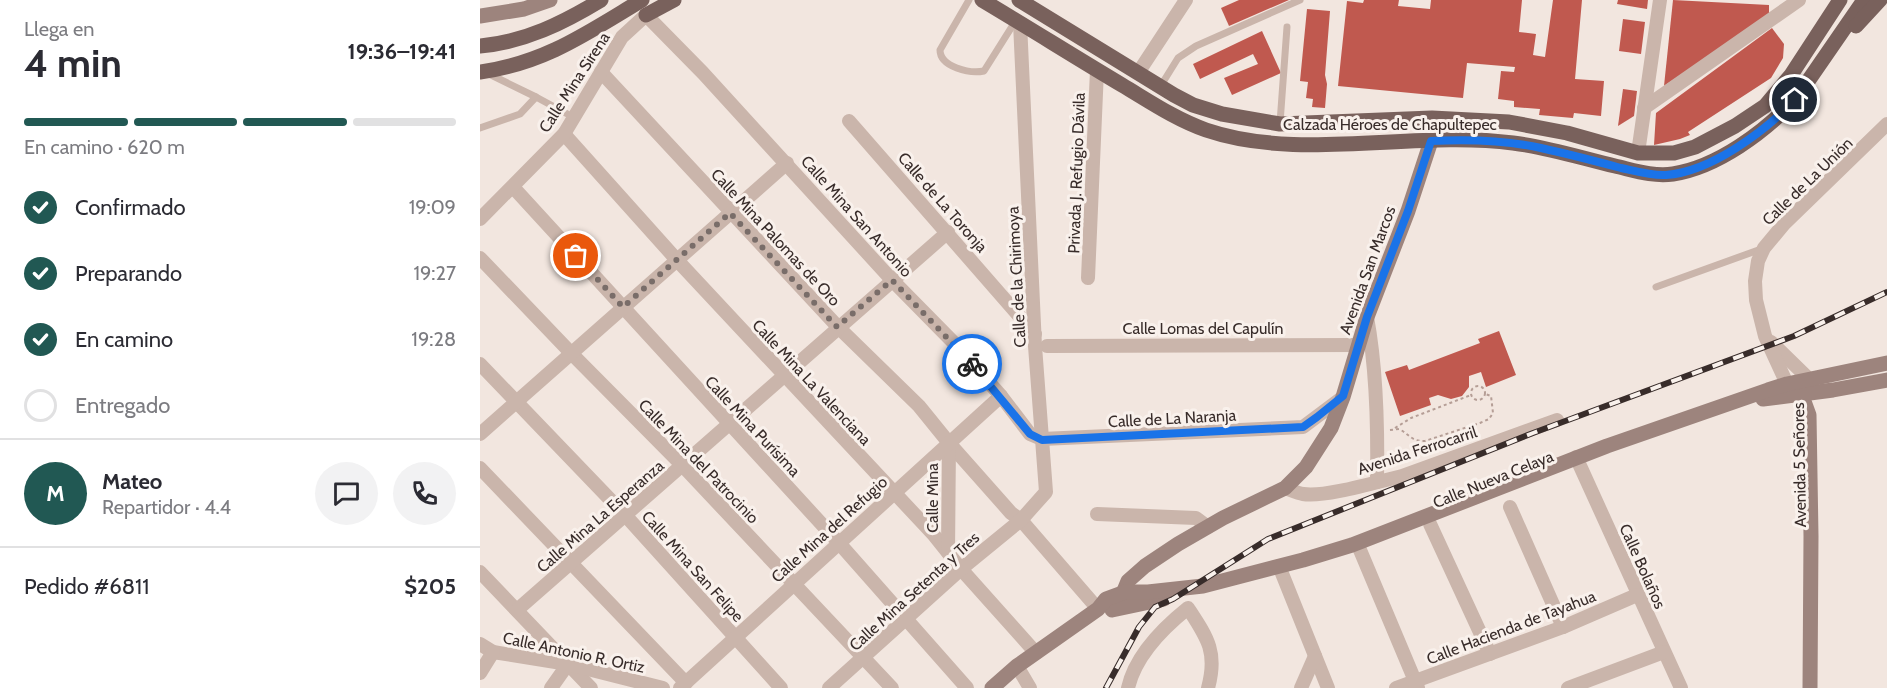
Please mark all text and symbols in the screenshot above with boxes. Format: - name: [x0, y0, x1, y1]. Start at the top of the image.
- text: Llega en: [24, 17, 94, 41]
- street label: Calle Mina Sirena: [535, 28, 614, 136]
- text: 19:36–19:41: [348, 38, 456, 65]
- text: 4 min: [24, 39, 122, 87]
- pin: [1769, 74, 1820, 125]
- icon: home: [1778, 83, 1811, 116]
- street label: Privada J. Refugio Dávila: [1064, 92, 1089, 254]
- street label: Calzada Héroes de Chapultepec: [1283, 115, 1497, 134]
- street label: Calle de La Unión: [1758, 133, 1856, 229]
- text: En camino · 620 m: [24, 135, 185, 159]
- street label: Calle de La Toronja: [894, 148, 991, 257]
- street label: Calle Mina San Antonio: [797, 152, 916, 281]
- street label: Calle Mina Palomas de Oro: [707, 165, 844, 310]
- icon: check: [24, 191, 57, 224]
- text: Confirmado: [75, 194, 186, 221]
- text: 19:09: [409, 195, 456, 219]
- street label: Avenida San Marcos: [1335, 203, 1400, 337]
- street label: Calle de la Chirimoya: [1003, 206, 1030, 348]
- pin: [550, 230, 601, 281]
- icon: bag: [559, 239, 592, 272]
- icon: check: [24, 257, 57, 290]
- text: Preparando: [75, 260, 182, 287]
- text: 19:27: [413, 261, 456, 285]
- street label: Calle Mina La Valenciana: [748, 315, 875, 449]
- street label: Calle Lomas del Capulín: [1123, 319, 1283, 338]
- icon: check: [24, 323, 57, 356]
- text: En camino: [75, 326, 173, 353]
- text: 19:28: [411, 327, 456, 351]
- courier: [942, 334, 1002, 394]
- icon: bike: [956, 348, 989, 381]
- street label: Calle Mina Purísima: [701, 372, 804, 481]
- text: Entregado: [75, 392, 170, 419]
- street label: Calle Mina del Patrocinio: [635, 395, 763, 527]
- street label: Avenida 5 Señores: [1789, 402, 1810, 528]
- street label: Calle de La Naranja: [1108, 406, 1237, 431]
- street label: Avenida Ferrocarril: [1355, 422, 1480, 479]
- street label: Calle Nueva Celaya: [1430, 447, 1556, 512]
- street label: Calle Mina La Esperanza: [533, 456, 668, 577]
- button: chat: [315, 462, 378, 525]
- button: phone: [393, 462, 456, 525]
- street label: Calle Mina: [923, 463, 942, 533]
- text: Mateo: [102, 468, 162, 495]
- street label: Calle Mina del Refugio: [767, 472, 891, 586]
- text: M: [46, 480, 65, 507]
- text: Repartidor · 4.4: [102, 495, 231, 519]
- street label: Calle Mina San Felipe: [638, 507, 748, 626]
- street label: Calle Bolaños: [1615, 521, 1670, 612]
- street label: Calle Mina Setenta y Tres: [845, 528, 983, 655]
- text: Pedido #6811: [24, 573, 149, 600]
- text: $205: [404, 573, 456, 600]
- street label: Calle Hacienda de Tayahua: [1424, 586, 1599, 669]
- street label: Calle Antonio R. Ortiz: [501, 628, 647, 677]

